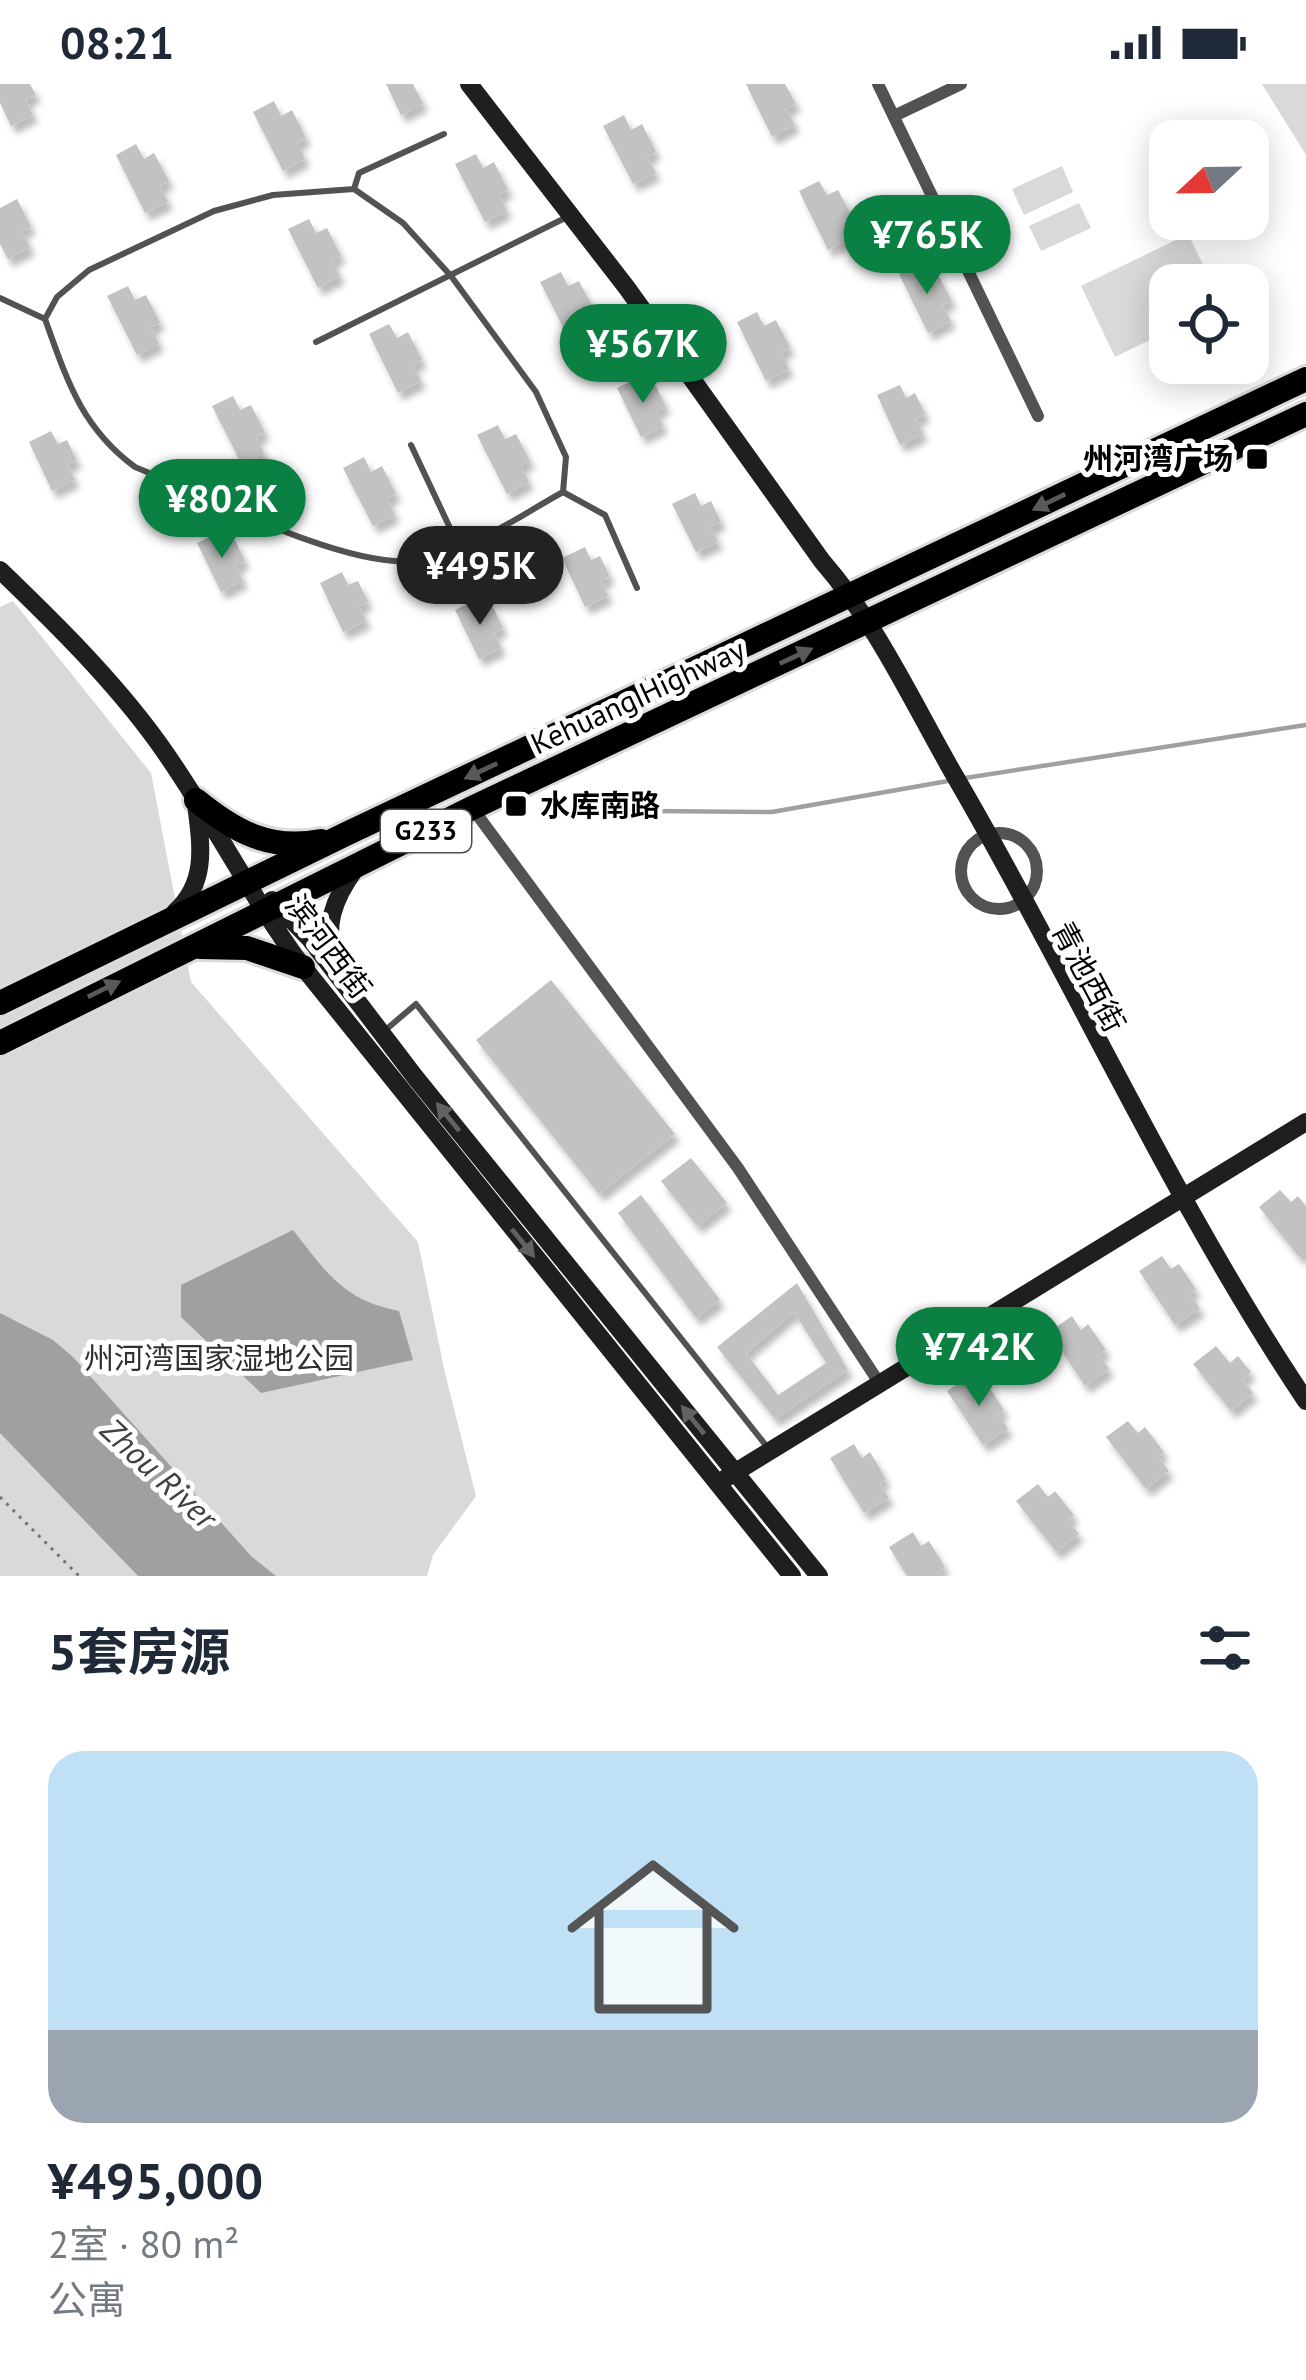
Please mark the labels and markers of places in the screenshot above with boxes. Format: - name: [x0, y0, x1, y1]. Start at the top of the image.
- pin: ¥765K: [843, 195, 1011, 297]
- pin: ¥567K: [559, 304, 727, 406]
- place label: 州河湾广场: [1083, 438, 1233, 477]
- marker: 州河湾广场: [1244, 446, 1270, 472]
- pin: ¥802K: [138, 459, 306, 561]
- pin: ¥495K: [396, 526, 564, 628]
- place label: 水库南路: [540, 785, 660, 824]
- marker: 水库南路: [503, 793, 529, 819]
- pin: ¥742K: [895, 1307, 1063, 1409]

